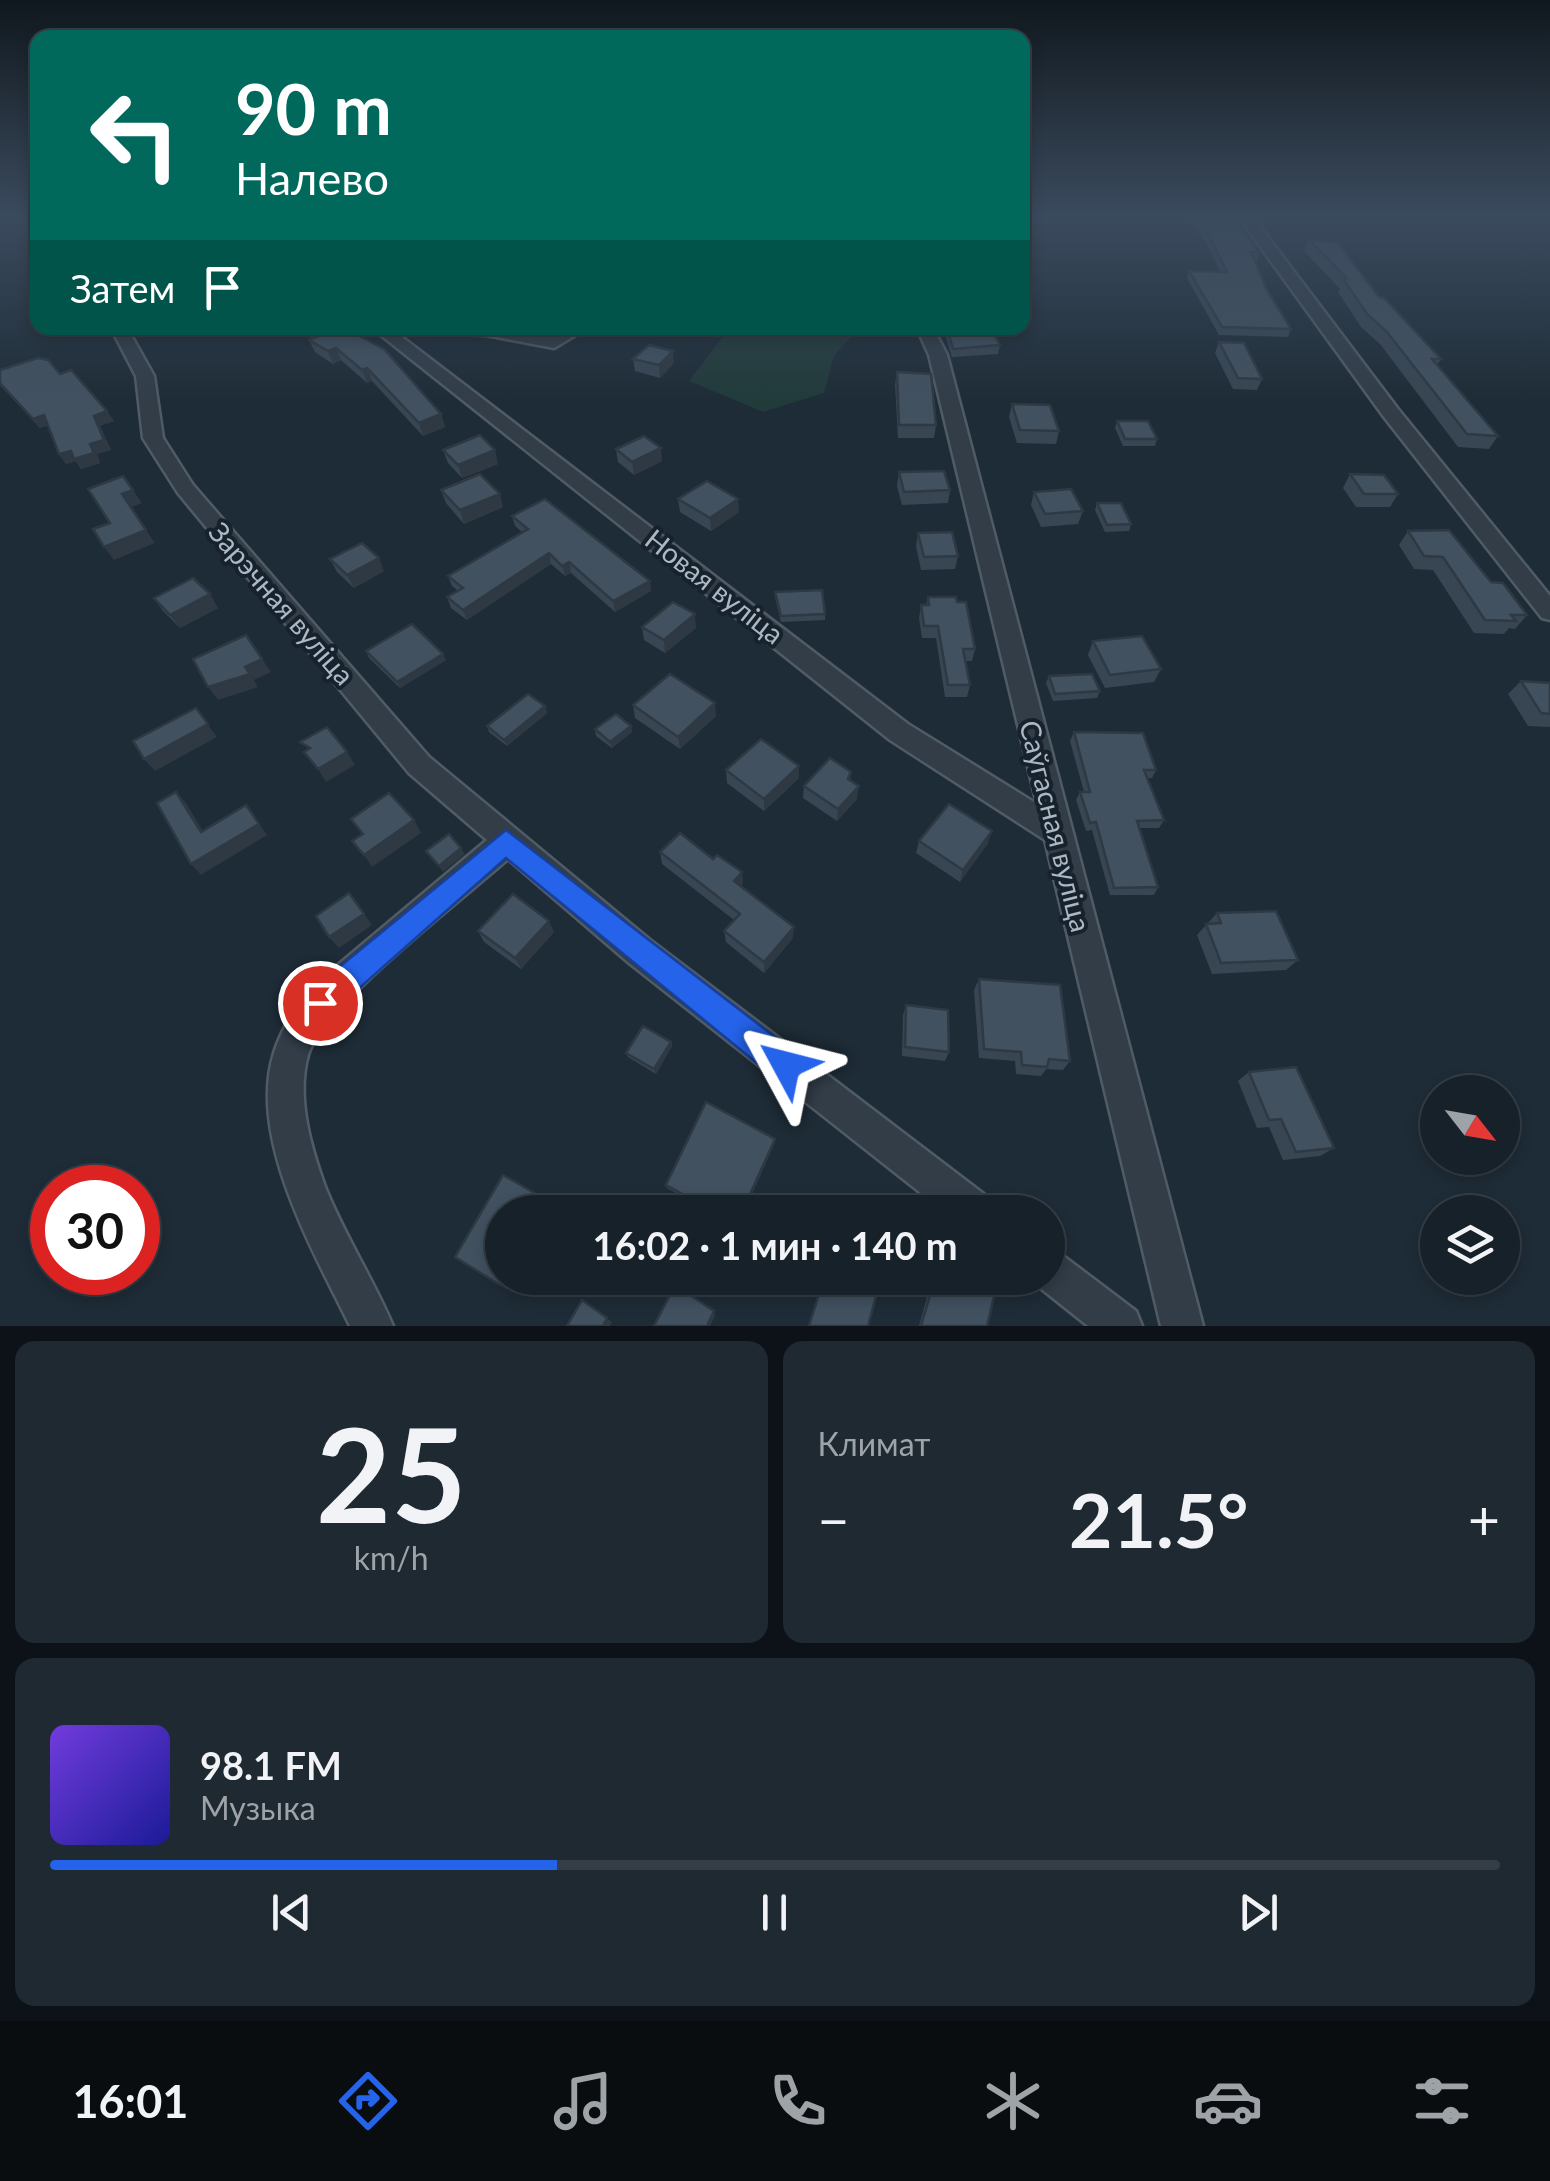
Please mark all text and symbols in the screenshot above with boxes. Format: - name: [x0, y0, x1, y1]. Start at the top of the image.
- text: 90 m: [235, 66, 392, 150]
- icon: left: [70, 70, 200, 200]
- text: Налево: [235, 151, 389, 205]
- icon: arrive: [195, 260, 250, 315]
- text: Затем: [70, 265, 175, 311]
- street label: Зарэчная вуліца: [202, 515, 362, 691]
- street label: Новая вуліца: [639, 521, 791, 651]
- street label: Саўгасная вуліца: [1013, 717, 1099, 935]
- pin: [278, 961, 363, 1046]
- icon: arrive: [293, 976, 348, 1031]
- position arrow: [734, 1013, 838, 1117]
- north arrow: [1420, 1075, 1520, 1175]
- map controls: [1420, 1075, 1520, 1295]
- speed limit sign: 30: [30, 1165, 160, 1295]
- button: layers: [1420, 1195, 1520, 1295]
- text: 16:02 · 1 мин · 140 m: [592, 1222, 958, 1268]
- text: 25: [316, 1395, 467, 1551]
- text: Климат: [818, 1424, 930, 1463]
- text: 21.5°: [1069, 1474, 1248, 1564]
- text: −: [818, 1486, 849, 1552]
- text: +: [1468, 1486, 1500, 1552]
- text: km/h: [354, 1538, 429, 1577]
- text: 98.1 FM: [200, 1742, 342, 1788]
- text: Музыка: [200, 1788, 316, 1827]
- icon: previous: [264, 1885, 319, 1940]
- icon: pause: [747, 1885, 802, 1940]
- icon: next: [1231, 1885, 1286, 1940]
- icon: directions: [333, 2066, 403, 2136]
- icon: music: [548, 2066, 618, 2136]
- icon: phone: [763, 2066, 833, 2136]
- icon: climate: [978, 2066, 1048, 2136]
- icon: car: [1193, 2066, 1263, 2136]
- icon: filters: [1407, 2066, 1477, 2136]
- text: 16:01: [72, 2074, 188, 2128]

